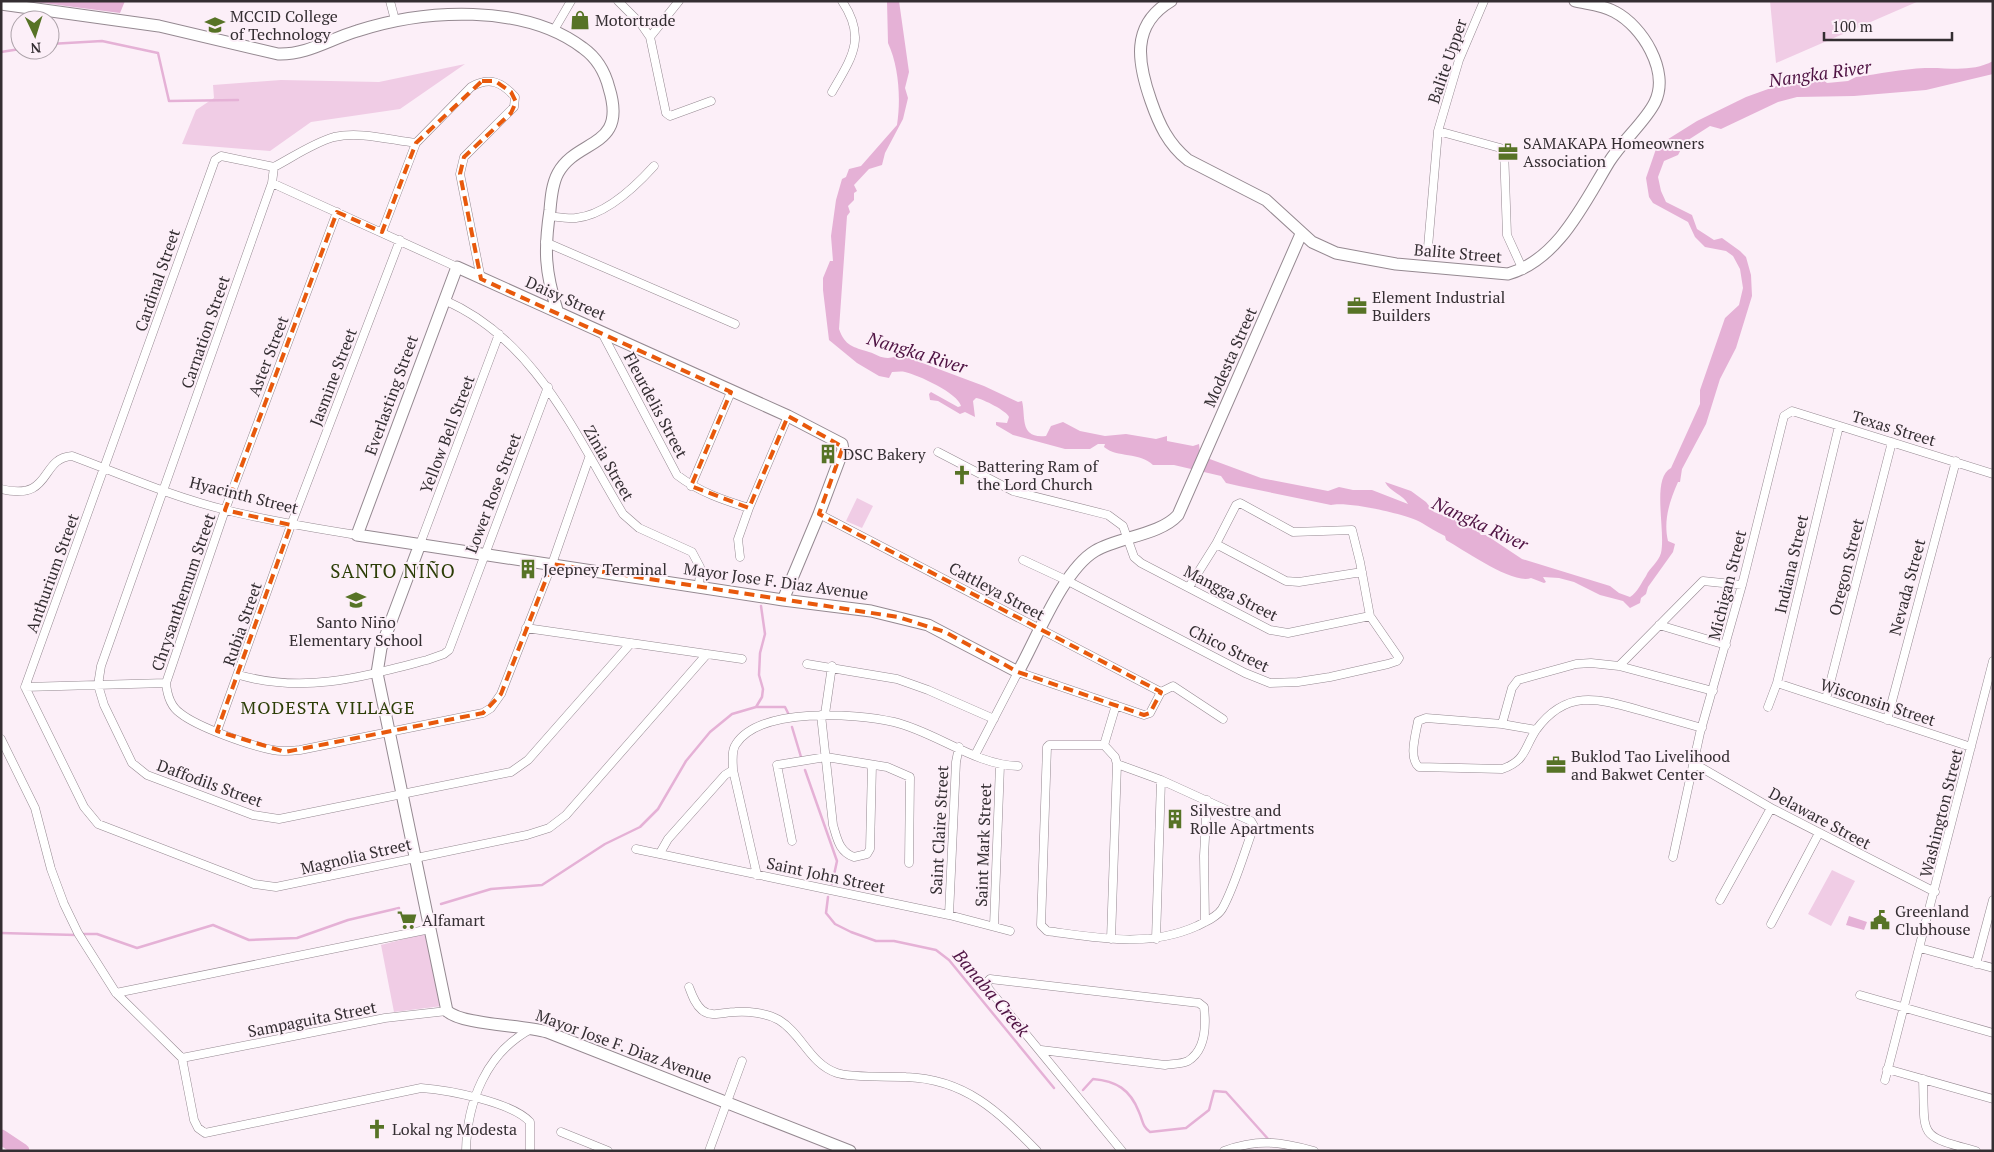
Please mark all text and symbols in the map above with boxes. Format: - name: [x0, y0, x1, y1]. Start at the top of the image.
- place label: MCCID College of Technology: [230, 5, 338, 45]
- shop icon: Motortrade: [569, 9, 591, 31]
- place label: Motortrade: [595, 9, 676, 31]
- north arrow: [10, 10, 60, 60]
- scale bar: [1824, 10, 1952, 42]
- school or university icon: MCCID College of Technology: [204, 14, 226, 36]
- street label: Balite Upper: [1422, 15, 1472, 106]
- text: 100 m: [1832, 16, 1873, 36]
- text: N: [30, 39, 42, 58]
- water label: Nangka River: [1766, 54, 1874, 92]
- place label: SAMAKAPA Homeowners Association: [1523, 132, 1704, 172]
- office icon: SAMAKAPA Homeowners Association: [1497, 141, 1519, 163]
- street label: Cardinal Street: [129, 226, 185, 334]
- street label: Balite Street: [1413, 238, 1503, 268]
- street label: Daisy Street: [522, 270, 610, 326]
- street label: Carnation Street: [175, 273, 235, 391]
- place label: Element Industrial Builders: [1372, 286, 1505, 326]
- office icon: Element Industrial Builders: [1346, 295, 1368, 317]
- street label: Modesta Street: [1198, 304, 1262, 410]
- street label: Aster Street: [243, 313, 293, 399]
- street label: Jasmine Street: [304, 325, 362, 429]
- water label: Nangka River: [864, 325, 971, 379]
- street label: Everlasting Street: [359, 332, 423, 458]
- street label: Fleurdelis Street: [619, 348, 693, 462]
- street label: Yellow Bell Street: [414, 372, 480, 496]
- street label: Texas Street: [1849, 405, 1939, 451]
- street label: Zinia Street: [579, 421, 639, 505]
- street label: Lower Rose Street: [460, 430, 526, 556]
- building icon: DSC Bakery: [817, 443, 839, 465]
- place label: DSC Bakery: [843, 443, 927, 465]
- place label: Battering Ram of the Lord Church: [977, 455, 1099, 495]
- church icon: Battering Ram of the Lord Church: [951, 464, 973, 486]
- street label: Hyacinth Street: [187, 471, 301, 519]
- water label: Nangka River: [1428, 490, 1533, 556]
- street label: Anthurium Street: [20, 510, 84, 636]
- street label: Chrysanthemum Street: [146, 510, 220, 674]
- street label: Indiana Street: [1769, 512, 1813, 616]
- street label: Oregon Street: [1823, 516, 1869, 618]
- street label: Michigan Street: [1703, 527, 1751, 642]
- street label: Nevada Street: [1884, 536, 1930, 638]
- street label: Mayor Jose F. Diaz Avenue: [682, 557, 870, 605]
- street label: Cattleya Street: [945, 557, 1049, 626]
- district label: SANTO NIÑO: [330, 558, 456, 583]
- building icon: Jeepney Terminal: [517, 558, 539, 580]
- place label: Jeepney Terminal: [543, 558, 667, 580]
- street label: Mangga Street: [1180, 560, 1282, 626]
- street label: Rubia Street: [217, 579, 267, 669]
- school or university icon: Santo Niño Elementary School: [345, 589, 367, 611]
- place label: Santo Niño Elementary School: [289, 611, 423, 651]
- street label: Chico Street: [1185, 619, 1273, 677]
- street label: Wisconsin Street: [1818, 673, 1939, 731]
- district label: MODESTA VILLAGE: [241, 695, 415, 719]
- place label: Buklod Tao Livelihood and Bakwet Center: [1571, 745, 1730, 785]
- street label: Washington Street: [1914, 746, 1968, 880]
- street label: Daffodils Street: [154, 754, 266, 812]
- office icon: Buklod Tao Livelihood and Bakwet Center: [1545, 754, 1567, 776]
- street label: Saint Claire Street: [925, 765, 953, 895]
- street label: Delaware Street: [1765, 782, 1875, 854]
- street label: Saint Mark Street: [970, 783, 996, 907]
- place label: Silvestre and Rolle Apartments: [1190, 799, 1314, 839]
- building icon: Silvestre and Rolle Apartments: [1164, 808, 1186, 830]
- street label: Magnolia Street: [298, 833, 414, 879]
- street label: Saint John Street: [765, 852, 887, 898]
- place label: Greenland Clubhouse: [1895, 900, 1970, 940]
- supermarket icon: Alfamart: [396, 909, 418, 931]
- place label: Alfamart: [422, 909, 485, 931]
- public building icon: Greenland Clubhouse: [1869, 909, 1891, 931]
- water label: Banaba Creek: [948, 943, 1036, 1041]
- street label: Sampaguita Street: [246, 996, 378, 1042]
- street label: Mayor Jose F. Diaz Avenue: [533, 1004, 715, 1088]
- church icon: Lokal ng Modesta: [366, 1118, 388, 1140]
- place label: Lokal ng Modesta: [392, 1118, 517, 1140]

